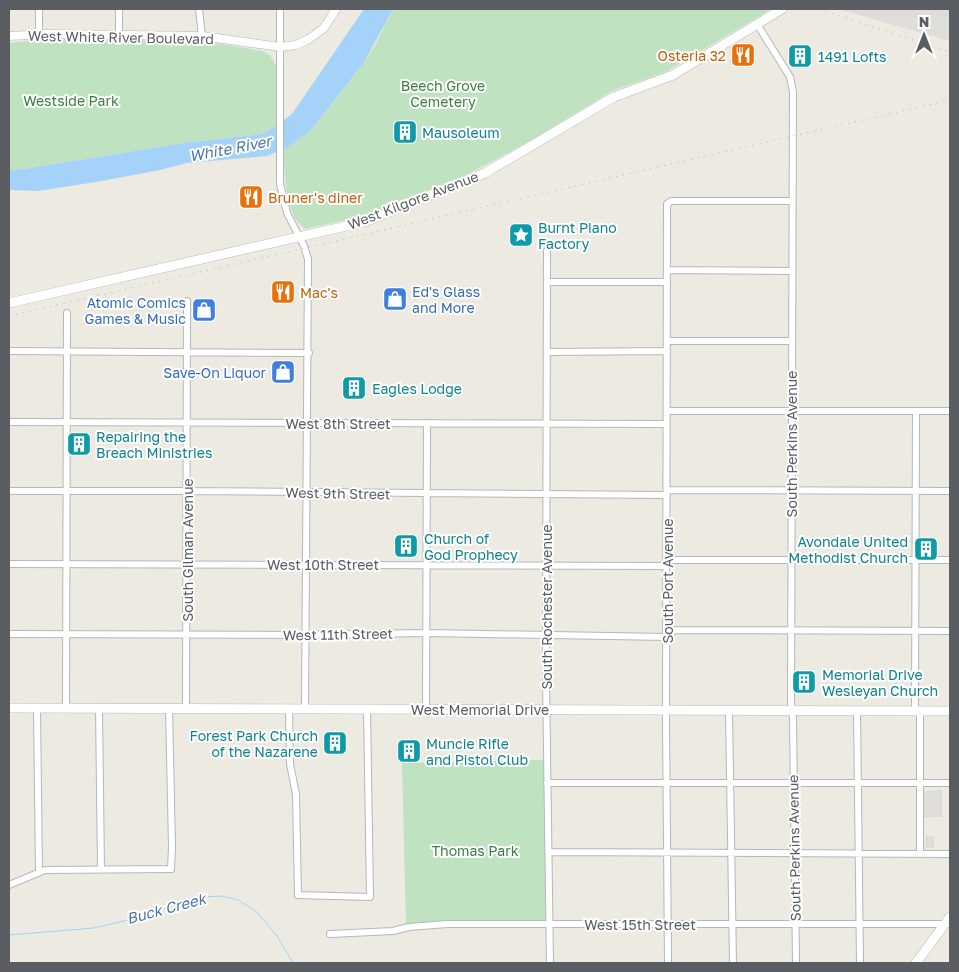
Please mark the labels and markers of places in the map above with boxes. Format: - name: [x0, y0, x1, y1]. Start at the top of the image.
- restaurant icon: Osteria 32: [730, 42, 756, 68]
- building icon: 1491 Lofts: [787, 43, 813, 69]
- place label: Osteria 32: [658, 47, 726, 64]
- place label: 1491 Lofts: [818, 48, 886, 65]
- building icon: Mausoleum: [392, 119, 418, 145]
- place label: Mausoleum: [422, 124, 500, 141]
- restaurant icon: Bruner's diner: [238, 184, 264, 210]
- place label: Bruner's diner: [268, 189, 363, 206]
- place label: Burnt Piano Factory: [538, 219, 617, 252]
- place icon: Burnt Piano Factory: [508, 222, 534, 248]
- restaurant icon: Mac's: [270, 279, 296, 305]
- place label: Ed's Glass and More: [412, 283, 480, 316]
- place label: Mac's: [300, 284, 338, 301]
- shop icon: Ed's Glass and More: [382, 286, 408, 312]
- place label: Atomic Comics Games & Music: [85, 294, 186, 327]
- shop icon: Atomic Comics Games & Music: [191, 297, 217, 323]
- shop icon: Save-On Liquor: [270, 359, 296, 385]
- place label: Save-On Liquor: [163, 364, 267, 381]
- building icon: Eagles Lodge: [341, 375, 367, 401]
- place label: Eagles Lodge: [372, 380, 462, 397]
- place label: Repairing the Breach Ministries: [96, 428, 212, 461]
- building icon: Repairing the Breach Ministries: [66, 431, 92, 457]
- place label: Church of God Prophecy: [424, 530, 518, 563]
- building icon: Church of God Prophecy: [393, 533, 419, 559]
- place label: Avondale United Methodist Church: [788, 533, 908, 566]
- building icon: Avondale United Methodist Church: [913, 536, 939, 562]
- place label: Memorial Drive Wesleyan Church: [822, 666, 938, 699]
- building icon: Memorial Drive Wesleyan Church: [791, 669, 817, 695]
- place label: Forest Park Church of the Nazarene: [189, 727, 318, 760]
- building icon: Forest Park Church of the Nazarene: [322, 730, 348, 756]
- place label: Muncie Rifle and Pistol Club: [426, 735, 528, 768]
- building icon: Muncie Rifle and Pistol Club: [396, 738, 422, 764]

